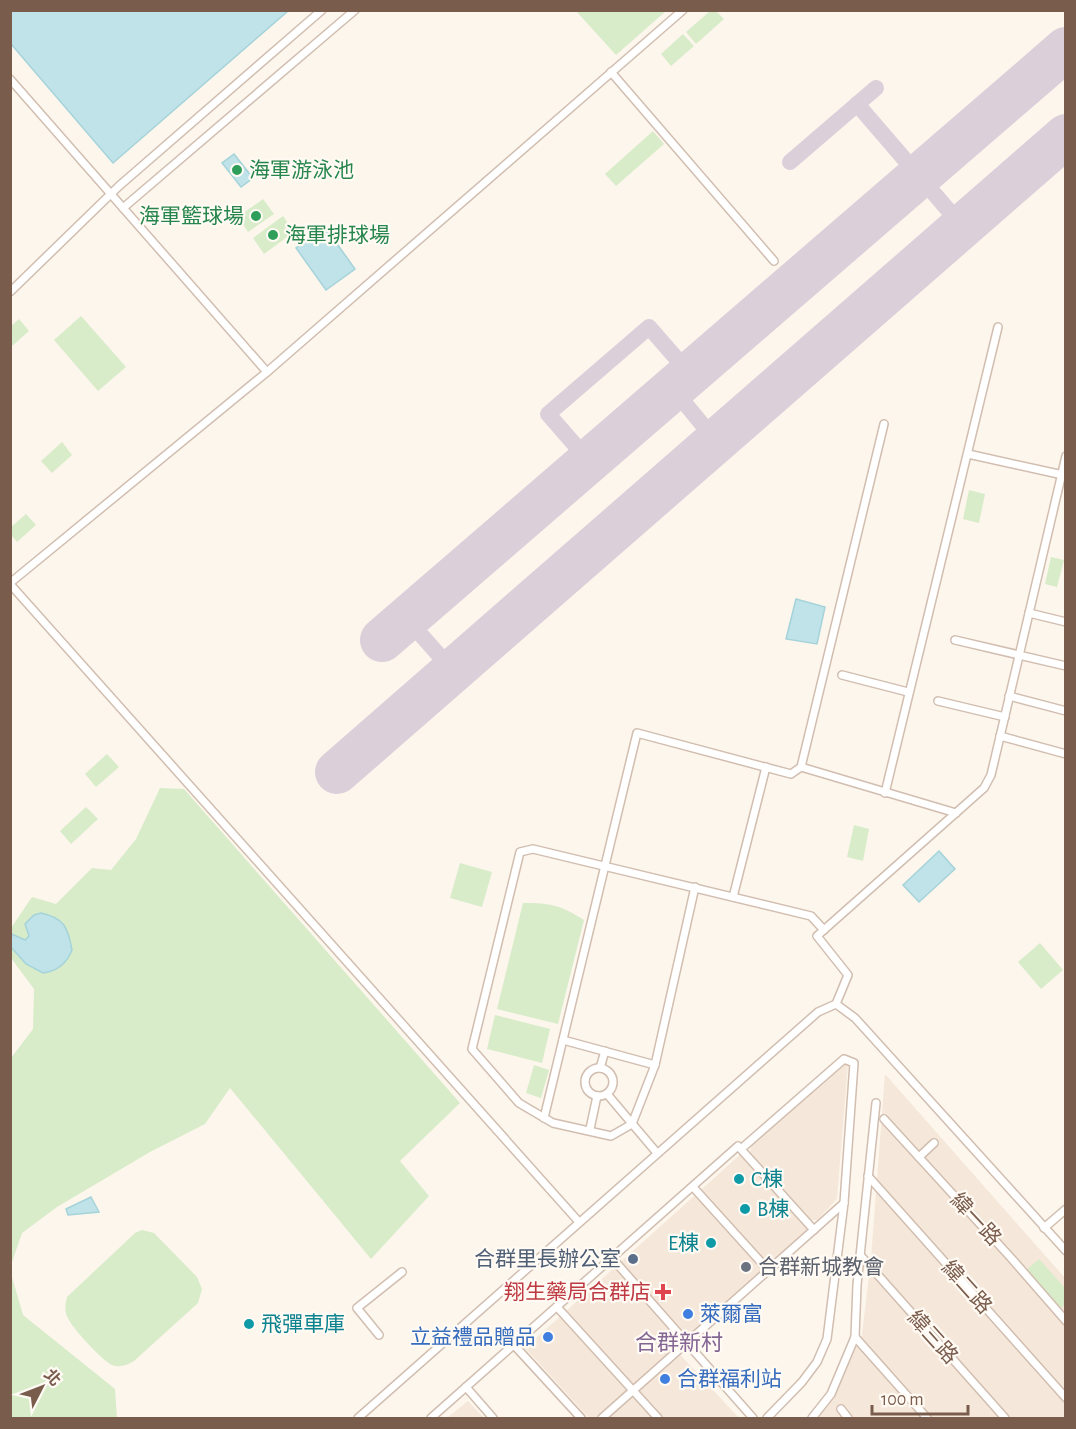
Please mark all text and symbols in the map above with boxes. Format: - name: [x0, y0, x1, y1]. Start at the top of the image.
- place label: 海軍游泳池: [249, 159, 354, 181]
- marker: 海軍游泳池: [230, 163, 244, 177]
- place label: 海軍籃球場: [139, 205, 244, 227]
- marker: 海軍籃球場: [249, 209, 263, 223]
- place label: 海軍排球場: [285, 224, 390, 246]
- marker: 海軍排球場: [266, 228, 280, 242]
- place label: C棟: [751, 1168, 783, 1190]
- marker: C棟: [732, 1172, 746, 1186]
- street label: 緯一路: [946, 1188, 1006, 1250]
- place label: B棟: [757, 1198, 789, 1220]
- marker: B棟: [738, 1202, 752, 1216]
- place label: E棟: [668, 1232, 699, 1254]
- marker: E棟: [704, 1236, 718, 1250]
- place label: 合群里長辦公室: [474, 1247, 621, 1270]
- marker: 合群里長辦公室: [626, 1252, 640, 1266]
- place label: 合群新城教會: [758, 1256, 884, 1278]
- street label: 緯二路: [938, 1256, 996, 1318]
- marker: 合群新城教會: [739, 1260, 753, 1274]
- place label: 翔生藥局合群店: [504, 1281, 651, 1303]
- marker: 翔生藥局合群店: [656, 1285, 670, 1299]
- place label: 萊爾富: [700, 1303, 763, 1325]
- street label: 緯三路: [904, 1306, 962, 1368]
- marker: 萊爾富: [681, 1307, 695, 1321]
- place label: 飛彈車庫: [261, 1313, 345, 1335]
- marker: 飛彈車庫: [242, 1317, 256, 1331]
- place label: 立益禮品贈品: [410, 1326, 536, 1348]
- marker: 立益禮品贈品: [541, 1330, 555, 1344]
- district label: 合群新村: [635, 1331, 723, 1354]
- north arrow: [12, 1357, 72, 1417]
- text: 北: [41, 1366, 64, 1389]
- place label: 合群福利站: [677, 1368, 782, 1390]
- marker: 合群福利站: [658, 1372, 672, 1386]
- scale bar: [872, 1378, 968, 1416]
- text: 100 m: [881, 1391, 924, 1409]

